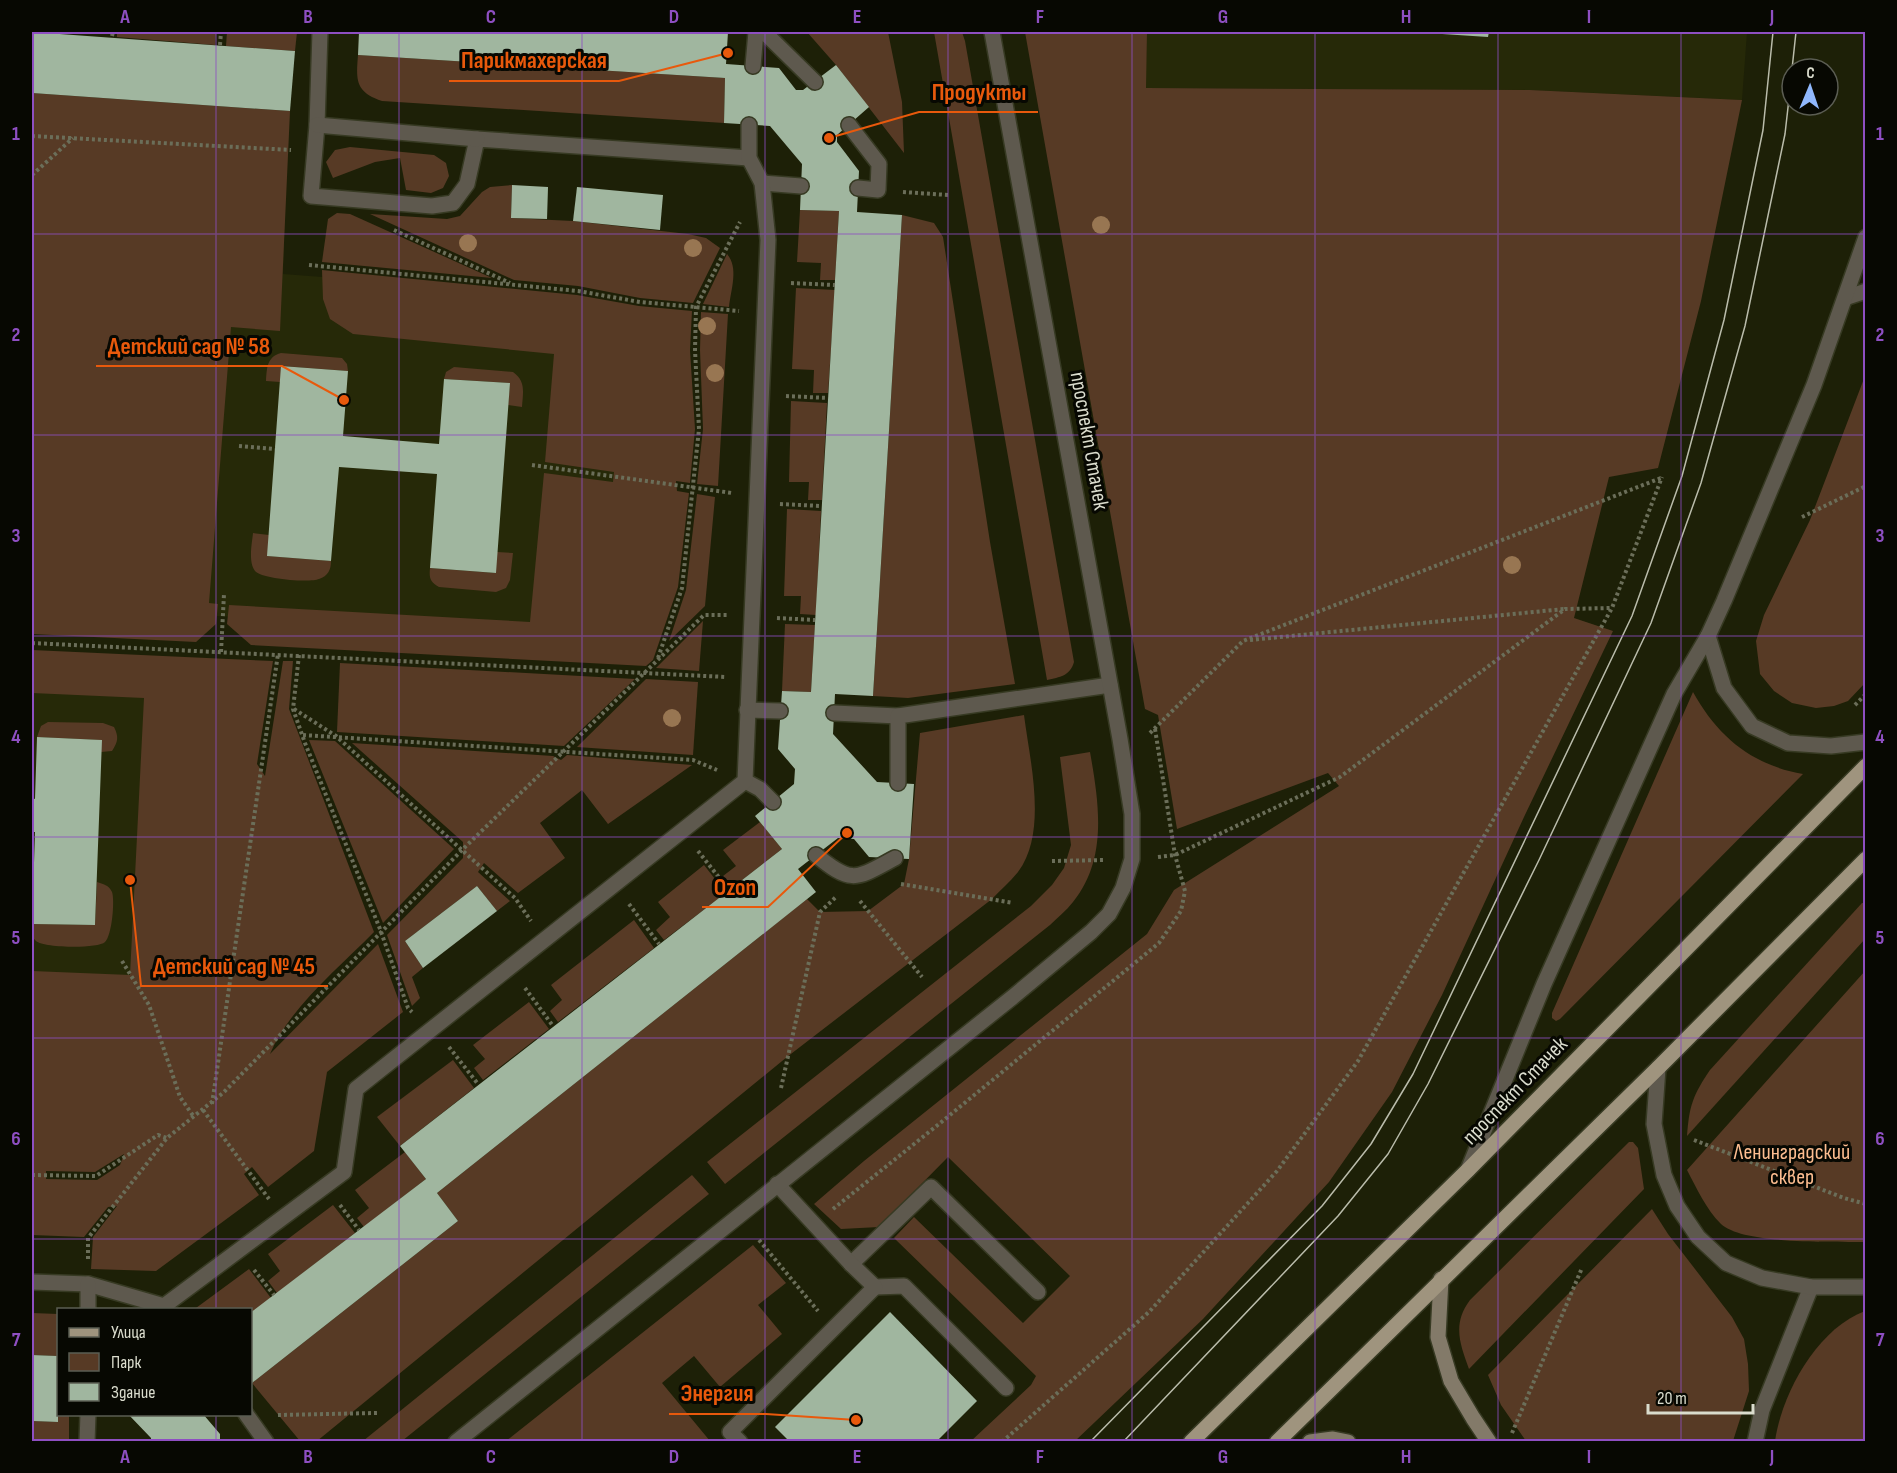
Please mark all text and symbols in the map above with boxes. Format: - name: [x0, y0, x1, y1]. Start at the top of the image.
- text: A: [119, 5, 130, 29]
- text: B: [303, 5, 313, 29]
- text: C: [486, 5, 496, 29]
- text: D: [669, 5, 679, 29]
- text: E: [853, 5, 861, 29]
- text: F: [1036, 5, 1044, 29]
- text: G: [1218, 5, 1228, 29]
- text: H: [1401, 5, 1411, 29]
- text: I: [1587, 5, 1591, 29]
- text: J: [1769, 5, 1774, 29]
- callout: Парикмахерская: [449, 39, 619, 81]
- text: Парикмахерская: [461, 46, 607, 75]
- north arrow: [1780, 57, 1840, 117]
- text: С: [1806, 64, 1815, 83]
- callout: Продукты: [919, 70, 1038, 112]
- text: Продукты: [932, 78, 1026, 107]
- text: 1: [12, 122, 20, 146]
- text: 1: [1876, 122, 1884, 146]
- text: 2: [12, 323, 20, 347]
- text: 2: [1876, 323, 1884, 347]
- callout: Детский сад № 58: [96, 324, 282, 366]
- text: Детский сад № 58: [108, 332, 270, 361]
- street label: проспект Стачек: [1064, 370, 1115, 513]
- text: 3: [12, 524, 21, 548]
- text: 3: [1876, 524, 1885, 548]
- text: 4: [11, 725, 21, 749]
- text: 4: [1875, 725, 1885, 749]
- callout: Ozon: [702, 865, 768, 907]
- text: Ozon: [714, 873, 756, 902]
- text: 5: [12, 926, 21, 950]
- text: 5: [1876, 926, 1885, 950]
- callout: Детский сад № 45: [141, 944, 328, 986]
- text: Детский сад № 45: [153, 952, 315, 981]
- street label: проспект Стачек: [1457, 1031, 1574, 1151]
- text: 6: [11, 1127, 21, 1151]
- text: 6: [1875, 1127, 1885, 1151]
- park label: Ленинградский сквер: [1733, 1139, 1850, 1191]
- legend: [57, 1308, 252, 1416]
- text: Улица: [111, 1322, 146, 1343]
- text: 7: [12, 1328, 21, 1352]
- text: 7: [1876, 1328, 1885, 1352]
- text: Парк: [111, 1352, 142, 1373]
- callout: Энергия: [669, 1372, 766, 1414]
- scale bar: [1648, 1377, 1753, 1415]
- text: Энергия: [681, 1379, 753, 1408]
- text: Здание: [111, 1382, 156, 1403]
- text: 20 m: [1657, 1388, 1687, 1409]
- text: A: [119, 1445, 130, 1469]
- text: B: [303, 1445, 313, 1469]
- text: C: [486, 1445, 496, 1469]
- text: D: [669, 1445, 679, 1469]
- text: E: [853, 1445, 861, 1469]
- text: F: [1036, 1445, 1044, 1469]
- text: G: [1218, 1445, 1228, 1469]
- text: H: [1401, 1445, 1411, 1469]
- text: I: [1587, 1445, 1591, 1469]
- text: J: [1769, 1445, 1774, 1469]

